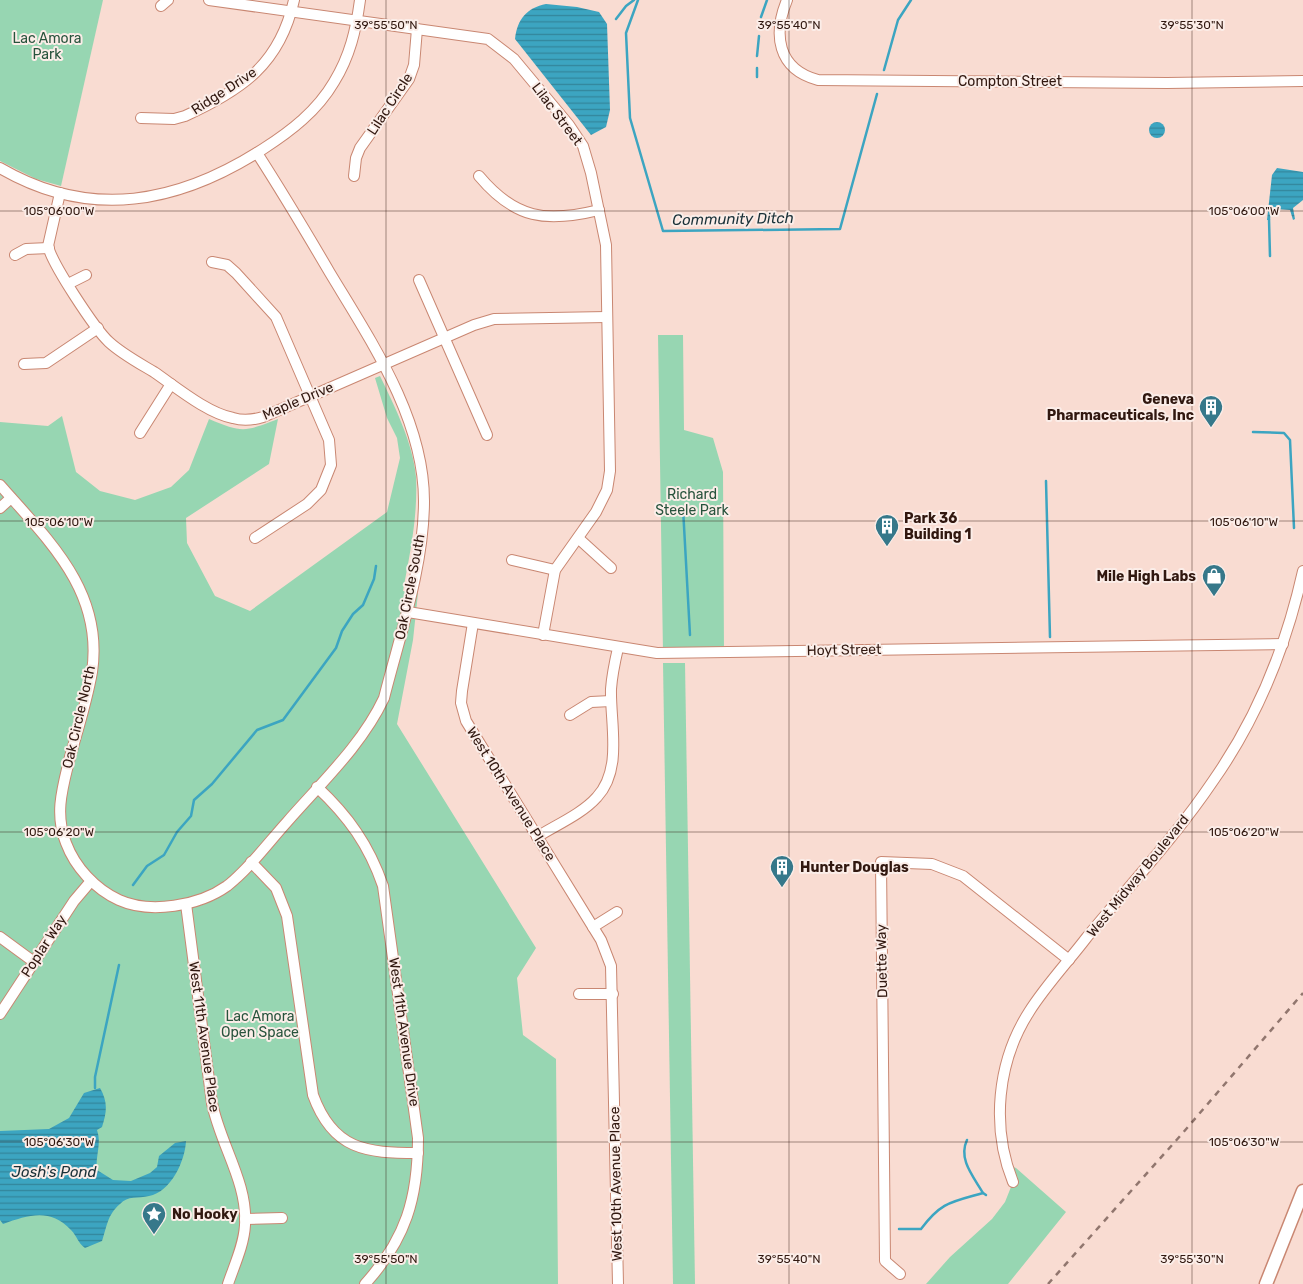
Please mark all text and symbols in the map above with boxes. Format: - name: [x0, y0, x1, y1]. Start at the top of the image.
- text: 39°55'50"N: [354, 18, 418, 32]
- text: 39°55'40"N: [757, 18, 821, 32]
- text: 39°55'30"N: [1160, 18, 1224, 32]
- park label: Lac Amora Park: [12, 30, 82, 63]
- street label: Ridge Drive: [188, 64, 260, 118]
- street label: Lilac Circle: [364, 70, 416, 138]
- street label: Compton Street: [958, 73, 1063, 90]
- street label: Lilac Street: [528, 79, 586, 149]
- text: 105°06'00"W: [24, 204, 95, 218]
- text: 105°06'00"W: [1209, 204, 1280, 218]
- water label: Community Ditch: [672, 209, 794, 229]
- street label: Maple Drive: [260, 378, 336, 424]
- place label: Geneva Pharmaceuticals, Inc: [1047, 391, 1194, 424]
- building icon: Geneva Pharmaceuticals, Inc: [1198, 394, 1224, 428]
- park label: Richard Steele Park: [655, 486, 730, 519]
- place label: Park 36 Building 1: [904, 510, 972, 543]
- building icon: Park 36 Building 1: [874, 513, 900, 547]
- text: 105°06'10"W: [25, 515, 94, 529]
- text: 105°06'10"W: [1210, 515, 1279, 529]
- street label: Oak Circle South: [391, 533, 429, 641]
- shop icon: Mile High Labs: [1201, 563, 1227, 597]
- place label: Mile High Labs: [1097, 568, 1196, 585]
- street label: Hoyt Street: [806, 641, 882, 659]
- street label: Oak Circle North: [59, 664, 99, 770]
- street label: West 10th Avenue Place: [463, 724, 559, 864]
- street label: West Midway Boulevard: [1083, 811, 1193, 941]
- text: 105°06'20"W: [24, 825, 95, 839]
- text: 105°06'20"W: [1209, 825, 1280, 839]
- building icon: Hunter Douglas: [769, 854, 795, 888]
- place label: Hunter Douglas: [800, 859, 909, 876]
- street label: Poplar Way: [18, 911, 71, 980]
- street label: Duette Way: [873, 924, 891, 998]
- street label: West 11th Avenue Drive: [385, 957, 423, 1108]
- street label: West 11th Avenue Place: [185, 961, 223, 1114]
- park label: Lac Amora Open Space: [221, 1008, 299, 1041]
- street label: West 10th Avenue Place: [606, 1106, 626, 1262]
- text: 105°06'30"W: [24, 1135, 95, 1149]
- text: 105°06'30"W: [1209, 1135, 1280, 1149]
- water label: Josh's Pond: [12, 1163, 98, 1181]
- place icon: No Hooky: [141, 1201, 167, 1235]
- place label: No Hooky: [172, 1206, 238, 1223]
- text: 39°55'50"N: [354, 1252, 418, 1266]
- text: 39°55'40"N: [757, 1252, 821, 1266]
- text: 39°55'30"N: [1160, 1252, 1224, 1266]

